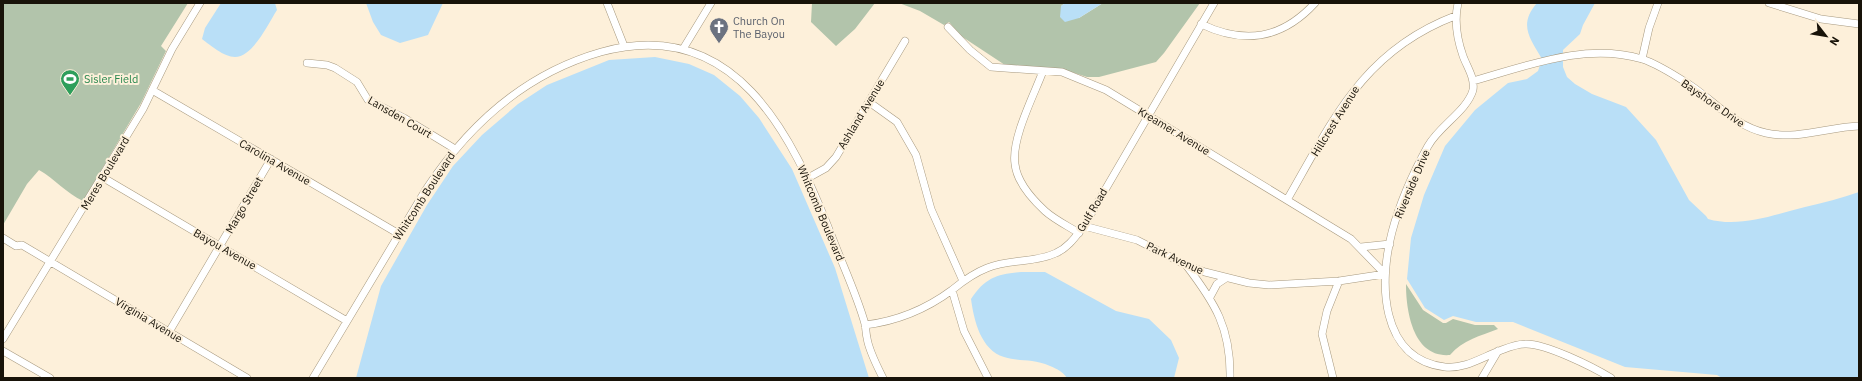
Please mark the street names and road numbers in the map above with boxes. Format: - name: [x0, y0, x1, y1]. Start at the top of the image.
- street label: Ashland Avenue: [835, 76, 887, 152]
- street label: Bayshore Drive: [1679, 76, 1747, 130]
- street label: Hillcrest Avenue: [1308, 83, 1362, 159]
- street label: Lansden Court: [366, 93, 435, 141]
- street label: Kreamer Avenue: [1135, 104, 1213, 158]
- street label: Meres Boulevard: [78, 134, 132, 212]
- street label: Carolina Avenue: [237, 136, 313, 188]
- street label: Riverside Drive: [1391, 147, 1433, 221]
- street label: Whitcomb Boulevard: [390, 149, 458, 243]
- street label: Whitcomb Boulevard: [794, 163, 848, 263]
- street label: Margo Street: [222, 174, 266, 236]
- street label: Gulf Road: [1074, 186, 1110, 234]
- street label: Bayou Avenue: [191, 225, 259, 273]
- street label: Park Avenue: [1144, 239, 1206, 277]
- street label: Virginia Avenue: [113, 294, 185, 346]

